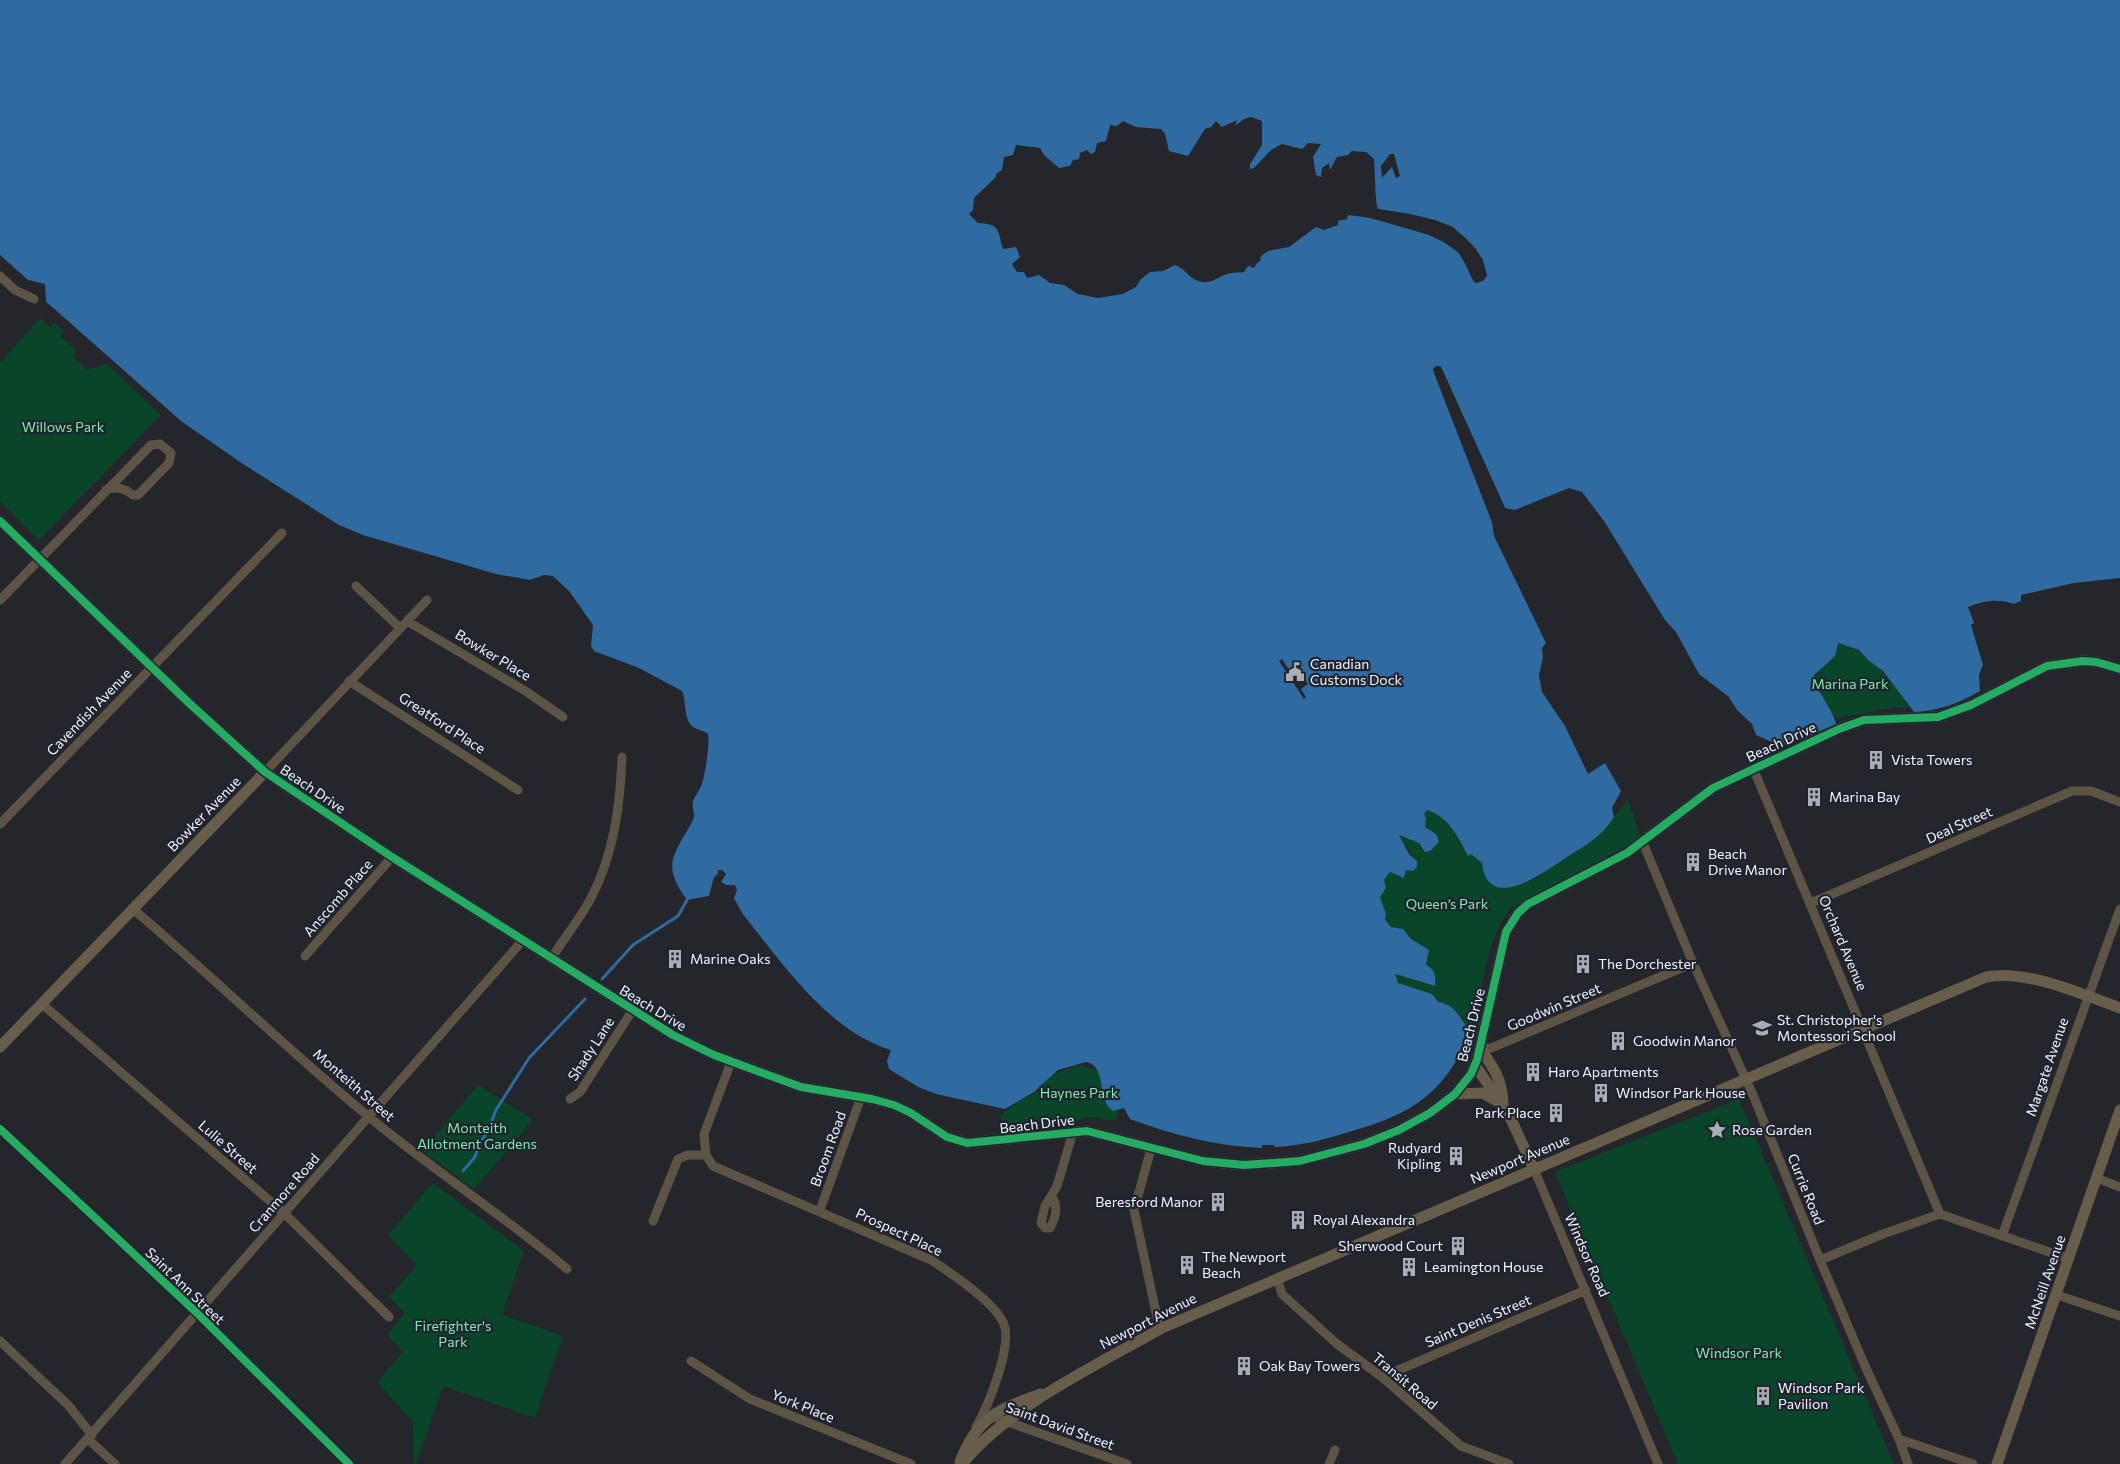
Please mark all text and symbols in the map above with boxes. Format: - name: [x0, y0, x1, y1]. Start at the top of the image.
- park label: Willows Park: [22, 418, 105, 435]
- street label: Bowker Place: [452, 625, 534, 684]
- place label: Canadian Customs Dock: [1310, 655, 1403, 688]
- public building icon: Canadian Customs Dock: [1284, 661, 1306, 683]
- street label: Cavendish Avenue: [43, 665, 135, 759]
- park label: Marina Park: [1811, 675, 1889, 692]
- street label: Greatford Place: [396, 688, 489, 757]
- street label: Beach Drive: [1743, 718, 1818, 765]
- building icon: Vista Towers: [1865, 749, 1887, 771]
- place label: Vista Towers: [1891, 751, 1972, 768]
- street label: Beach Drive: [277, 761, 349, 817]
- street label: Bowker Avenue: [163, 773, 244, 855]
- building icon: Marina Bay: [1803, 786, 1825, 808]
- place label: Marina Bay: [1829, 788, 1900, 805]
- street label: Deal Street: [1923, 802, 1995, 847]
- place label: Beach Drive Manor: [1708, 845, 1787, 878]
- building icon: Beach Drive Manor: [1682, 851, 1704, 873]
- street label: Anscomb Place: [300, 856, 376, 940]
- street label: Orchard Avenue: [1816, 893, 1871, 993]
- park label: Queen’s Park: [1406, 895, 1489, 912]
- building icon: Marine Oaks: [664, 948, 686, 970]
- place label: Marine Oaks: [690, 950, 771, 967]
- building icon: The Dorchester: [1572, 953, 1594, 975]
- place label: The Dorchester: [1598, 955, 1697, 972]
- street label: Goodwin Street: [1504, 979, 1603, 1034]
- street label: Beach Drive: [617, 981, 690, 1034]
- street label: Beach Drive: [1453, 986, 1488, 1063]
- place label: St. Christopher's Montessori School: [1777, 1011, 1896, 1044]
- street label: Shady Lane: [564, 1014, 617, 1084]
- street label: Margate Avenue: [2022, 1015, 2071, 1118]
- school or university icon: St. Christopher's Montessori School: [1751, 1017, 1773, 1039]
- building icon: Goodwin Manor: [1607, 1030, 1629, 1052]
- place label: Goodwin Manor: [1633, 1032, 1737, 1049]
- street label: Monteith Street: [310, 1045, 399, 1125]
- building icon: Haro Apartments: [1522, 1061, 1544, 1083]
- place label: Haro Apartments: [1548, 1063, 1659, 1080]
- building icon: Windsor Park House: [1590, 1082, 1612, 1104]
- park label: Haynes Park: [1040, 1084, 1119, 1101]
- place label: Windsor Park House: [1616, 1084, 1745, 1101]
- building icon: Park Place: [1545, 1102, 1567, 1124]
- place label: Park Place: [1475, 1104, 1541, 1121]
- street label: Broom Road: [806, 1109, 849, 1189]
- street label: Beach Drive: [999, 1110, 1075, 1137]
- street label: Lulie Street: [195, 1116, 262, 1177]
- park label: Monteith Allotment Gardens: [417, 1119, 537, 1152]
- place icon: Rose Garden: [1706, 1119, 1728, 1141]
- place label: Rose Garden: [1732, 1121, 1812, 1138]
- street label: Newport Avenue: [1468, 1130, 1572, 1187]
- place label: Rudyard Kipling: [1388, 1139, 1441, 1172]
- building icon: Rudyard Kipling: [1445, 1145, 1467, 1167]
- street label: Cranmore Road: [245, 1150, 323, 1236]
- street label: Currie Road: [1785, 1151, 1828, 1227]
- building icon: Beresford Manor: [1207, 1191, 1229, 1213]
- place label: Beresford Manor: [1095, 1193, 1203, 1210]
- street label: Prospect Place: [853, 1204, 945, 1259]
- building icon: Royal Alexandra: [1287, 1209, 1309, 1231]
- street label: Windsor Road: [1561, 1210, 1613, 1299]
- place label: Royal Alexandra: [1313, 1211, 1415, 1228]
- street label: McNeill Avenue: [2020, 1233, 2069, 1331]
- building icon: Sherwood Court: [1447, 1235, 1469, 1257]
- place label: Sherwood Court: [1338, 1237, 1443, 1254]
- street label: Saint Ann Street: [142, 1244, 229, 1328]
- place label: The Newport Beach: [1202, 1248, 1286, 1281]
- building icon: The Newport Beach: [1176, 1254, 1198, 1276]
- building icon: Leamington House: [1398, 1256, 1420, 1278]
- place label: Leamington House: [1424, 1258, 1543, 1275]
- street label: Newport Avenue: [1097, 1289, 1199, 1352]
- street label: Saint Denis Street: [1422, 1290, 1534, 1351]
- park label: Firefighter's Park: [415, 1317, 491, 1350]
- park label: Windsor Park: [1696, 1344, 1783, 1361]
- street label: Transit Road: [1369, 1348, 1441, 1413]
- building icon: Oak Bay Towers: [1233, 1355, 1255, 1377]
- place label: Oak Bay Towers: [1259, 1357, 1360, 1374]
- place label: Windsor Park Pavilion: [1778, 1379, 1865, 1412]
- street label: York Place: [769, 1385, 837, 1426]
- building icon: Windsor Park Pavilion: [1752, 1385, 1774, 1407]
- street label: Saint David Street: [1004, 1398, 1117, 1453]

